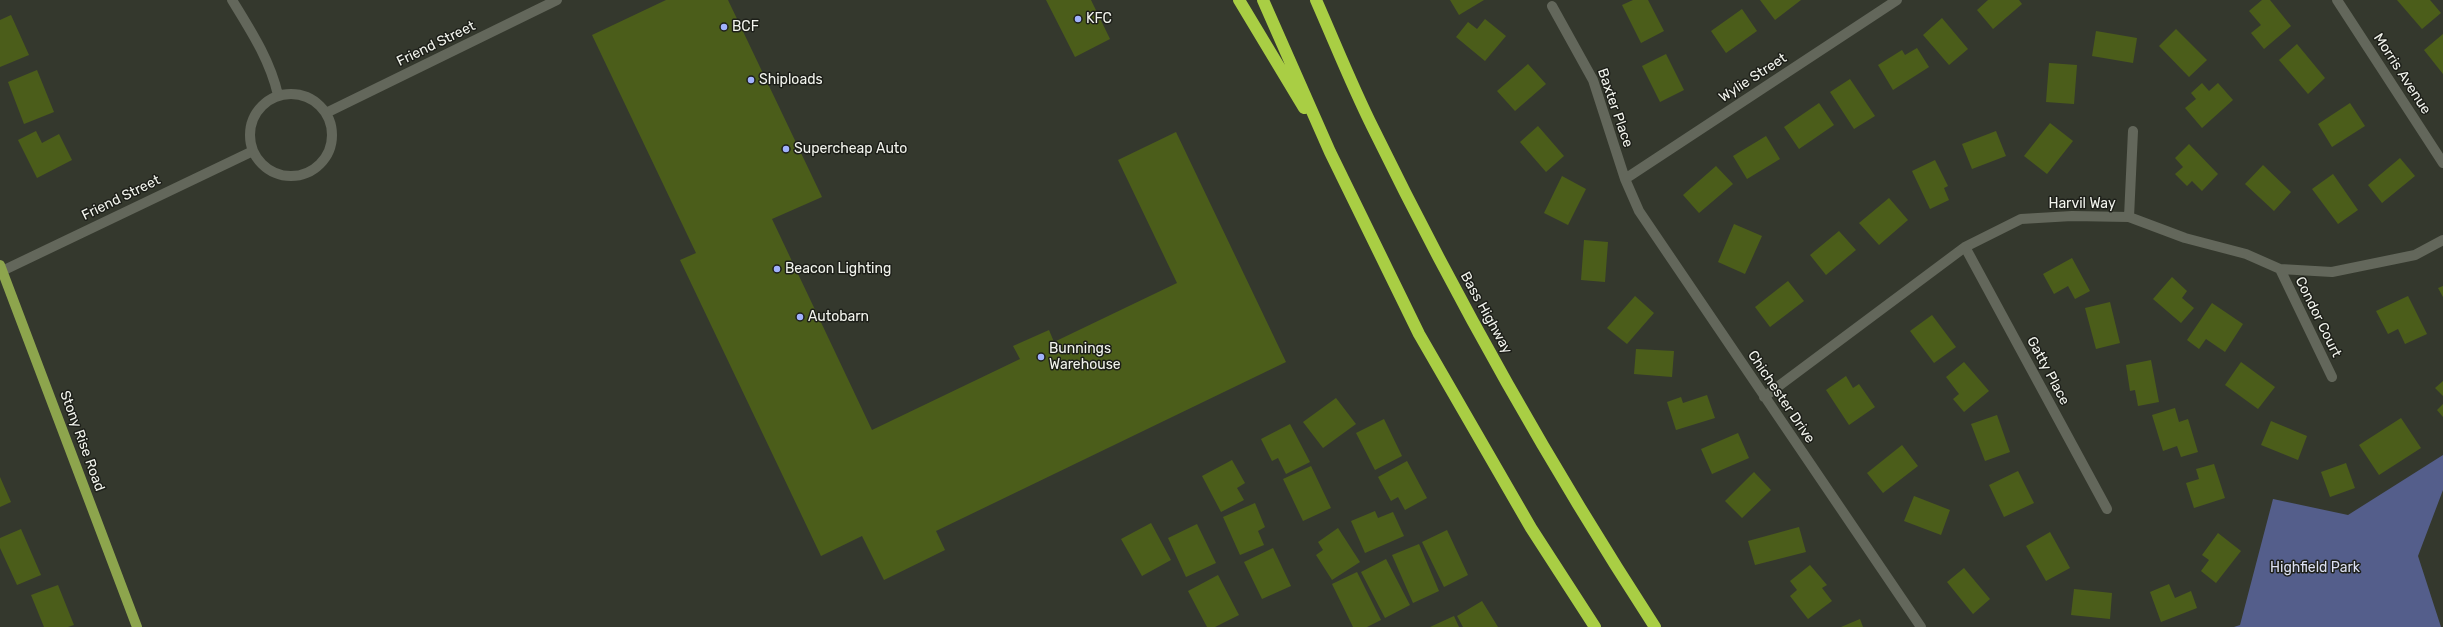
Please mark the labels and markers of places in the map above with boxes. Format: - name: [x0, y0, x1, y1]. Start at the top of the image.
- place label: KFC: [1086, 11, 1112, 27]
- marker: KFC: [1073, 14, 1083, 24]
- place label: BCF: [732, 19, 759, 35]
- marker: BCF: [719, 22, 729, 32]
- place label: Shiploads: [759, 72, 823, 88]
- marker: Shiploads: [746, 75, 756, 85]
- place label: Supercheap Auto: [794, 141, 907, 157]
- marker: Supercheap Auto: [781, 144, 791, 154]
- place label: Beacon Lighting: [785, 261, 891, 277]
- marker: Beacon Lighting: [772, 264, 782, 274]
- place label: Autobarn: [808, 309, 869, 325]
- marker: Autobarn: [795, 312, 805, 322]
- place label: Bunnings Warehouse: [1049, 341, 1121, 374]
- marker: Bunnings Warehouse: [1036, 352, 1046, 362]

